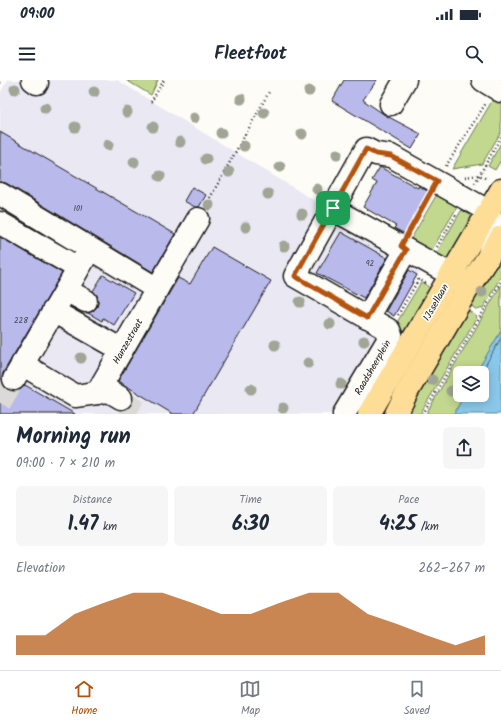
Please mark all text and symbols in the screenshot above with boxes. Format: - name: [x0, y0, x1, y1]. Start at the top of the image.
- text: 09:00: [20, 2, 54, 26]
- text: Fleetfoot: [214, 40, 287, 69]
- icon: menu: [16, 43, 38, 65]
- icon: search: [463, 43, 485, 65]
- pin: [316, 191, 350, 225]
- icon: arrive: [322, 197, 344, 219]
- house number: 101: [73, 202, 83, 215]
- house number: 92: [366, 257, 375, 270]
- street label: IJssellaan: [419, 281, 453, 324]
- house number: 228: [14, 314, 28, 327]
- street label: Hanzestraat: [108, 316, 147, 367]
- street label: Raadsheerplein: [351, 337, 395, 398]
- map controls: [453, 366, 489, 402]
- button: layers: [453, 366, 489, 402]
- text: Morning run: [16, 420, 131, 455]
- button: share: [443, 427, 485, 469]
- text: 09:00 · 7 × 210 m: [16, 453, 115, 474]
- text: Distance: [72, 491, 112, 509]
- text: Time: [239, 491, 262, 509]
- text: Pace: [398, 491, 419, 509]
- text: 1.47: [67, 509, 99, 541]
- text: 6:30: [232, 509, 269, 541]
- text: 4:25: [379, 509, 417, 541]
- text: km: [99, 518, 117, 536]
- text: /km: [417, 518, 439, 536]
- text: Elevation: [16, 558, 65, 579]
- text: 262–267 m: [418, 558, 485, 579]
- tab: Home: [71, 678, 97, 720]
- tab: Map: [239, 678, 261, 720]
- tab: Saved: [404, 678, 430, 720]

